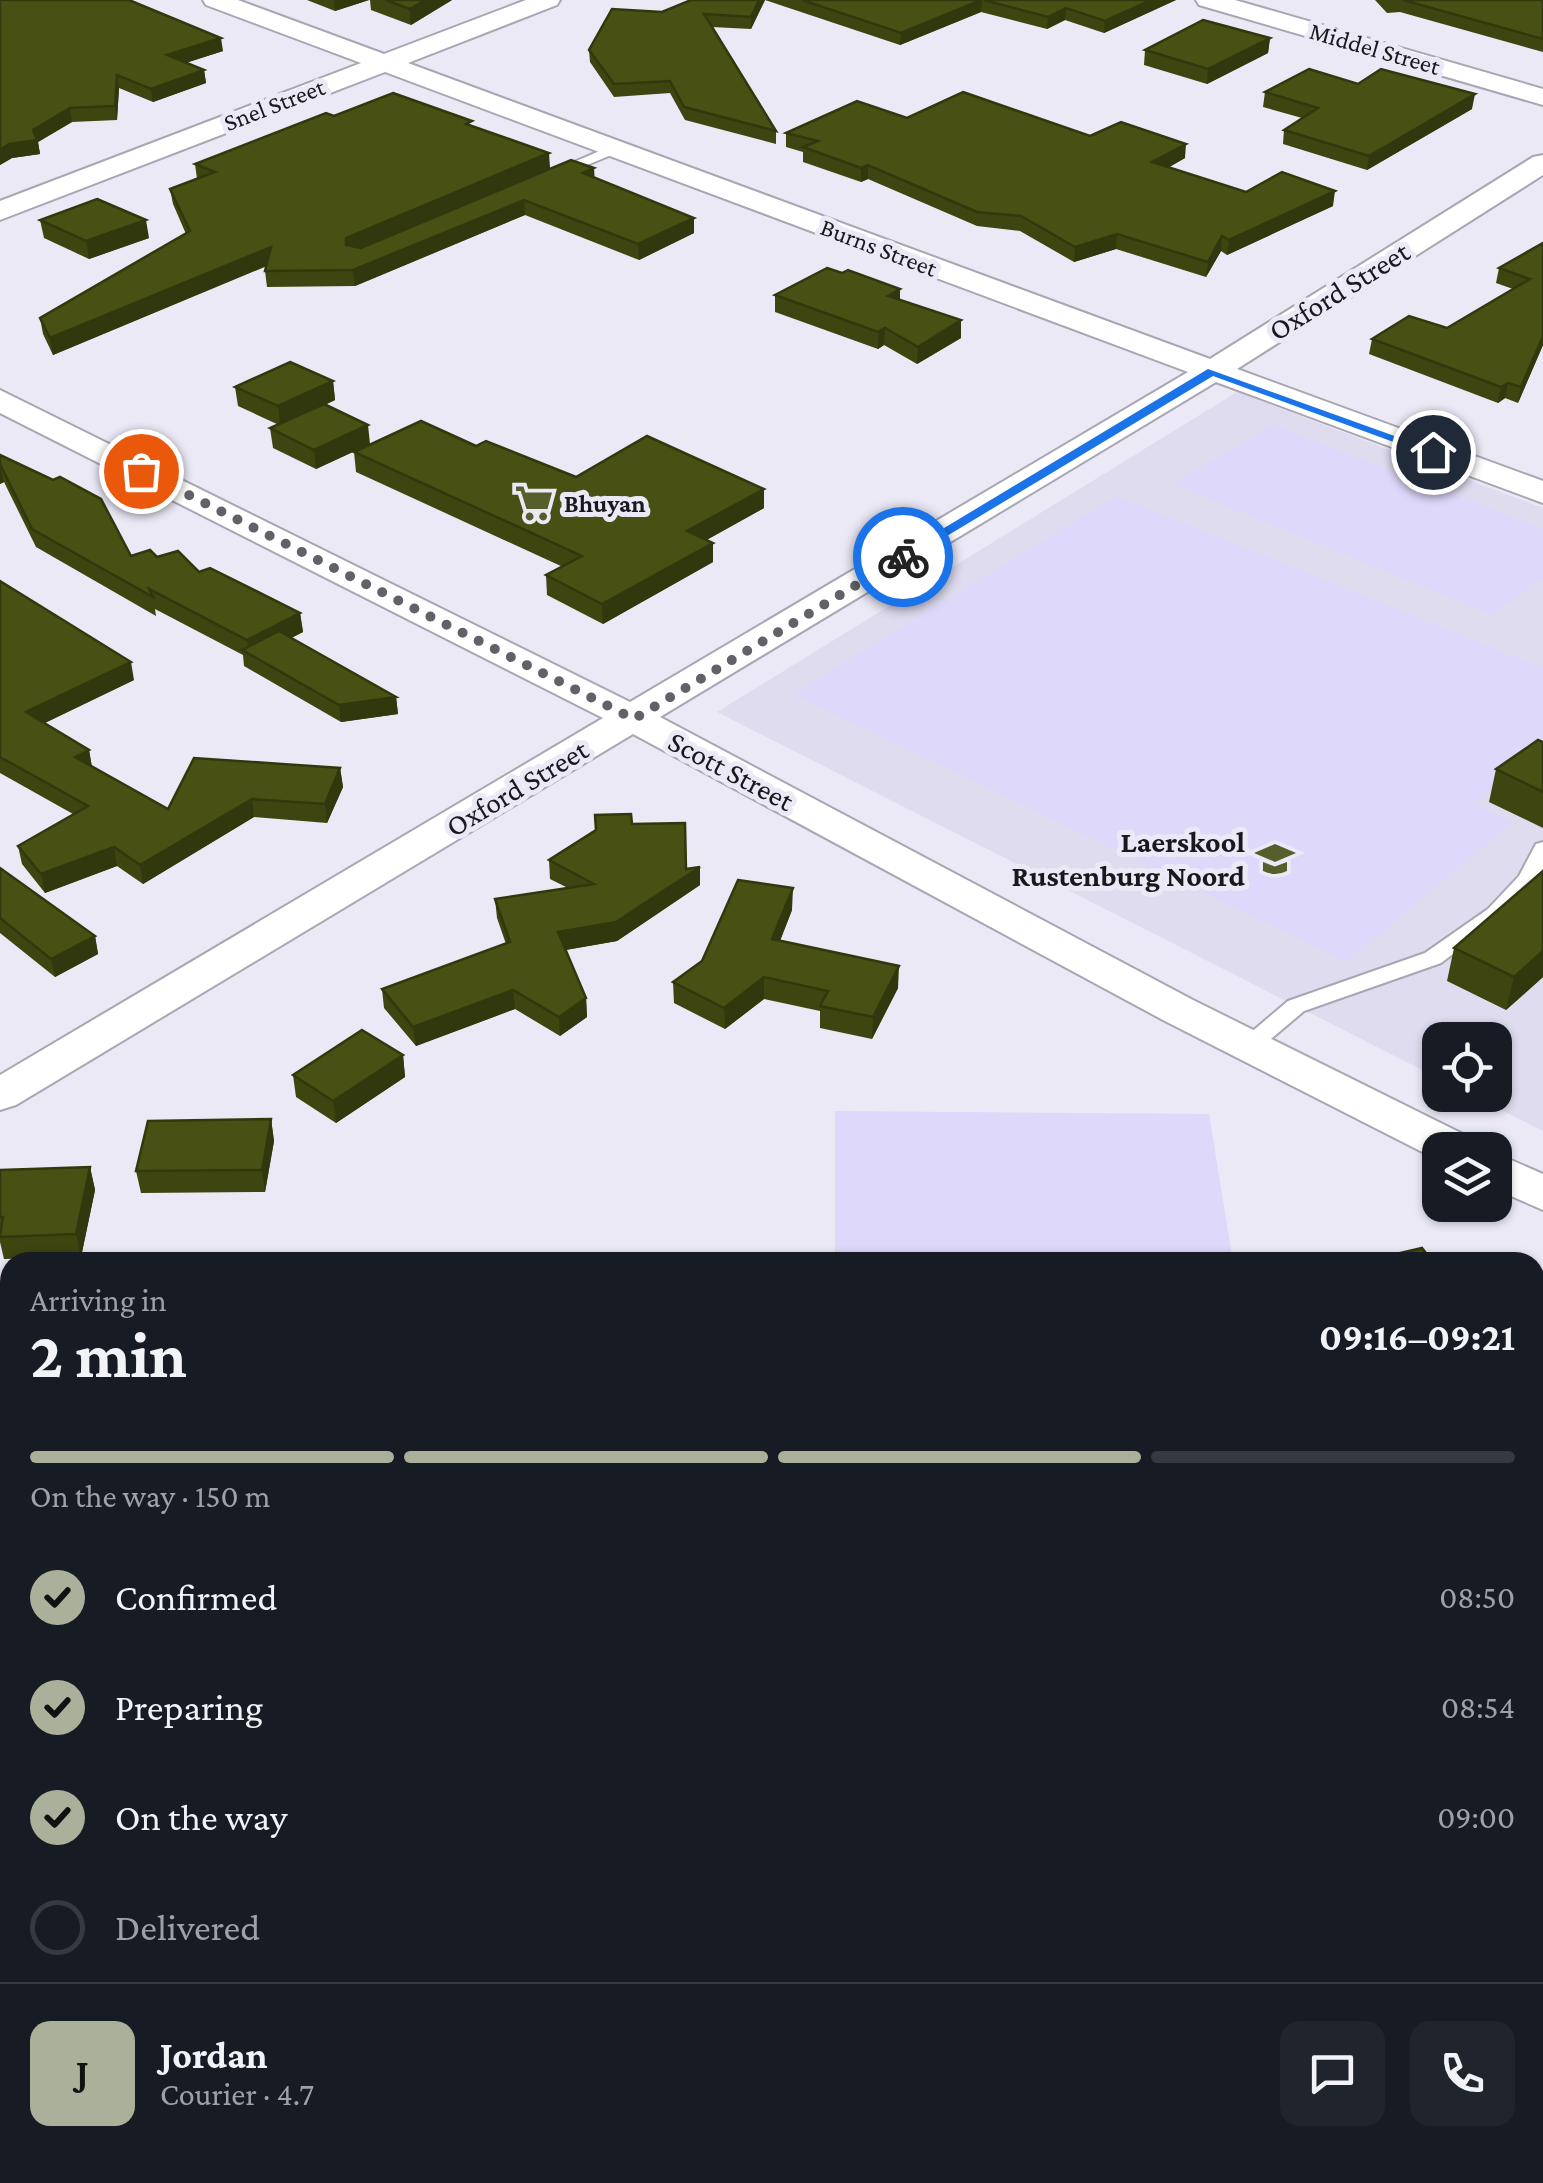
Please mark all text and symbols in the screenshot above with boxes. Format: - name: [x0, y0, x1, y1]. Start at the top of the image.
- street label: Middel Street: [1307, 17, 1444, 80]
- street label: Snel Street: [220, 73, 329, 136]
- street label: Burns Street: [817, 213, 941, 282]
- street label: Oxford Street: [1262, 234, 1416, 347]
- pin: [1391, 410, 1476, 495]
- icon: home: [1406, 425, 1461, 480]
- pin: [99, 429, 184, 514]
- icon: bag: [114, 444, 169, 499]
- supermarket icon: Bhuyan: [513, 482, 555, 524]
- place label: Bhuyan: [564, 490, 646, 517]
- courier: [853, 507, 953, 607]
- icon: bike: [876, 530, 931, 585]
- street label: Scott Street: [663, 724, 800, 818]
- street label: Oxford Street: [440, 732, 594, 843]
- place label: Laerskool Rustenburg Noord: [1012, 825, 1246, 892]
- school or university icon: Laerskool Rustenburg Noord: [1254, 838, 1296, 880]
- map controls: [1422, 1022, 1512, 1222]
- button: locate: [1422, 1022, 1512, 1112]
- button: layers: [1422, 1132, 1512, 1222]
- text: Arriving in: [30, 1282, 167, 1318]
- text: 09:16–09:21: [1319, 1316, 1515, 1358]
- text: 2 min: [30, 1319, 187, 1391]
- text: On the way · 150 m: [30, 1478, 270, 1514]
- icon: check: [30, 1570, 85, 1625]
- text: Confirmed: [115, 1576, 278, 1618]
- text: 08:50: [1439, 1579, 1515, 1615]
- icon: check: [30, 1680, 85, 1735]
- text: Preparing: [115, 1686, 263, 1728]
- text: 08:54: [1441, 1689, 1515, 1725]
- icon: check: [30, 1790, 85, 1845]
- text: On the way: [115, 1796, 287, 1838]
- text: 09:00: [1437, 1799, 1515, 1835]
- text: Delivered: [115, 1906, 260, 1948]
- button: chat: [1280, 2021, 1385, 2126]
- button: phone: [1410, 2021, 1515, 2126]
- text: Jordan: [160, 2034, 268, 2076]
- text: J: [76, 2052, 89, 2094]
- text: Courier · 4.7: [160, 2076, 314, 2112]

